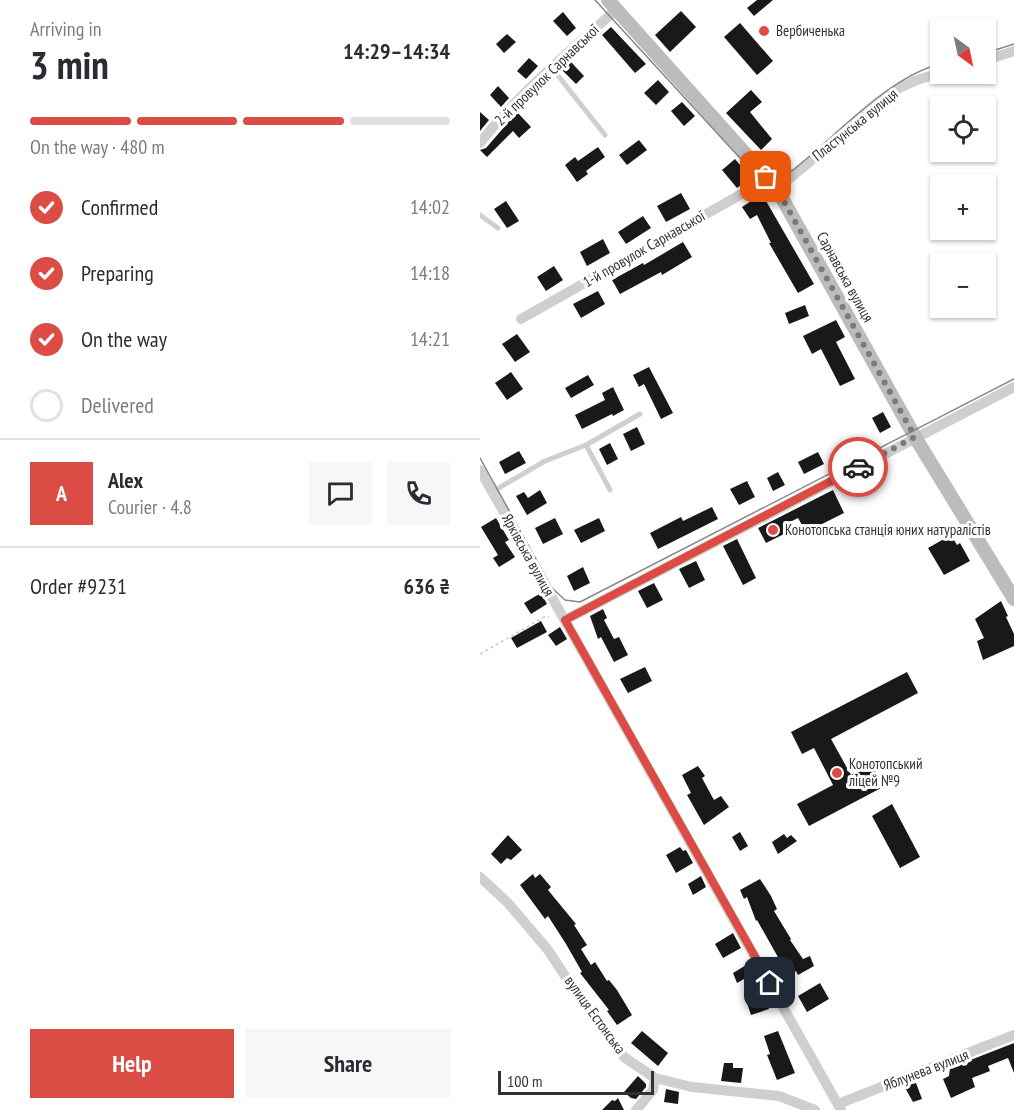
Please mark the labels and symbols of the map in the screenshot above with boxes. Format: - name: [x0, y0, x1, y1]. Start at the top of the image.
- north arrow: [930, 18, 996, 84]
- street label: 2-й провулок Сарнавської: [490, 20, 603, 129]
- place label: Вербиченька: [776, 21, 845, 40]
- marker: Вербиченька: [757, 24, 771, 38]
- street label: Пластунська вулиця: [808, 84, 902, 165]
- pin: [740, 151, 791, 202]
- street label: 1-й провулок Сарнавської: [579, 206, 709, 291]
- street label: Сарнавська вулиця: [813, 228, 878, 326]
- courier: [828, 437, 888, 497]
- street label: Ярківська вулиця: [498, 510, 559, 599]
- place label: Конотопська станція юних натуралістів: [785, 520, 991, 539]
- marker: Конотопська станція юних натуралістів: [766, 523, 780, 537]
- place label: Конотопський ліцей №9: [848, 754, 923, 790]
- marker: Конотопський ліцей №9: [830, 766, 844, 780]
- pin: [744, 957, 795, 1008]
- street label: вулиця Естонська: [561, 972, 630, 1057]
- street label: Яблунева вулиця: [881, 1045, 971, 1094]
- scale bar: [498, 1068, 654, 1096]

